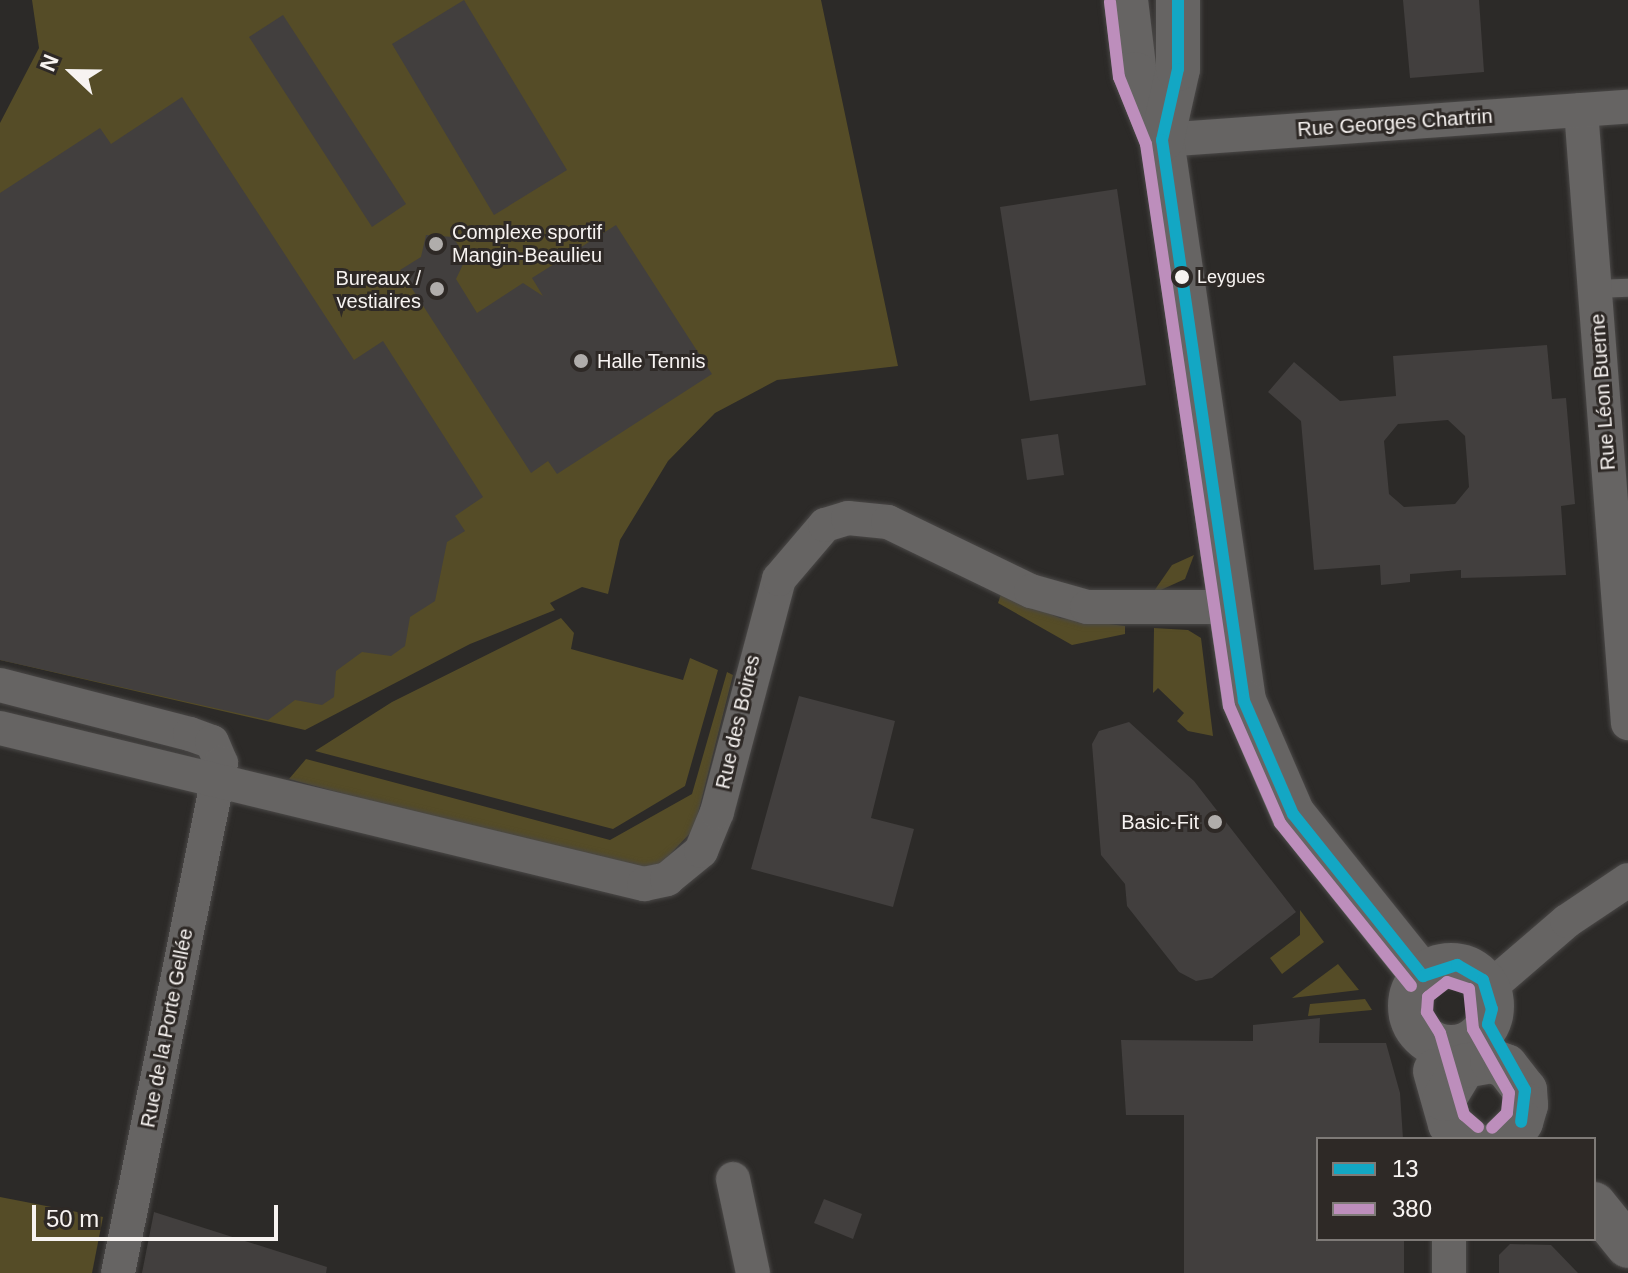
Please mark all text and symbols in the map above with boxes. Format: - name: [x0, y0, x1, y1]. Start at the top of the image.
- north arrow: [32, 32, 112, 112]
- text: N: [35, 51, 64, 75]
- street label: Rue Georges Chartrin: [1297, 104, 1493, 142]
- place label: Complexe sportif Mangin-Beaulieu: [452, 220, 602, 267]
- marker: Complexe sportif Mangin-Beaulieu: [427, 235, 445, 253]
- place label: Bureaux / vestiaires: [335, 266, 421, 313]
- place label: Leygues: [1197, 266, 1265, 288]
- marker: Leygues: [1174, 269, 1190, 285]
- marker: Bureaux / vestiaires: [428, 280, 446, 298]
- street label: Rue Léon Buerne: [1586, 313, 1620, 471]
- place label: Halle Tennis: [597, 349, 706, 373]
- marker: Halle Tennis: [572, 352, 590, 370]
- street label: Rue des Boires: [711, 653, 765, 791]
- place label: Basic-Fit: [1121, 810, 1199, 834]
- marker: Basic-Fit: [1206, 813, 1224, 831]
- street label: Rue de la Porte Gellée: [136, 926, 198, 1130]
- legend: [1316, 1137, 1596, 1241]
- text: 13: [1392, 1155, 1419, 1182]
- scale bar: [36, 1189, 282, 1239]
- text: 380: [1392, 1195, 1432, 1222]
- text: 50 m: [46, 1205, 99, 1232]

